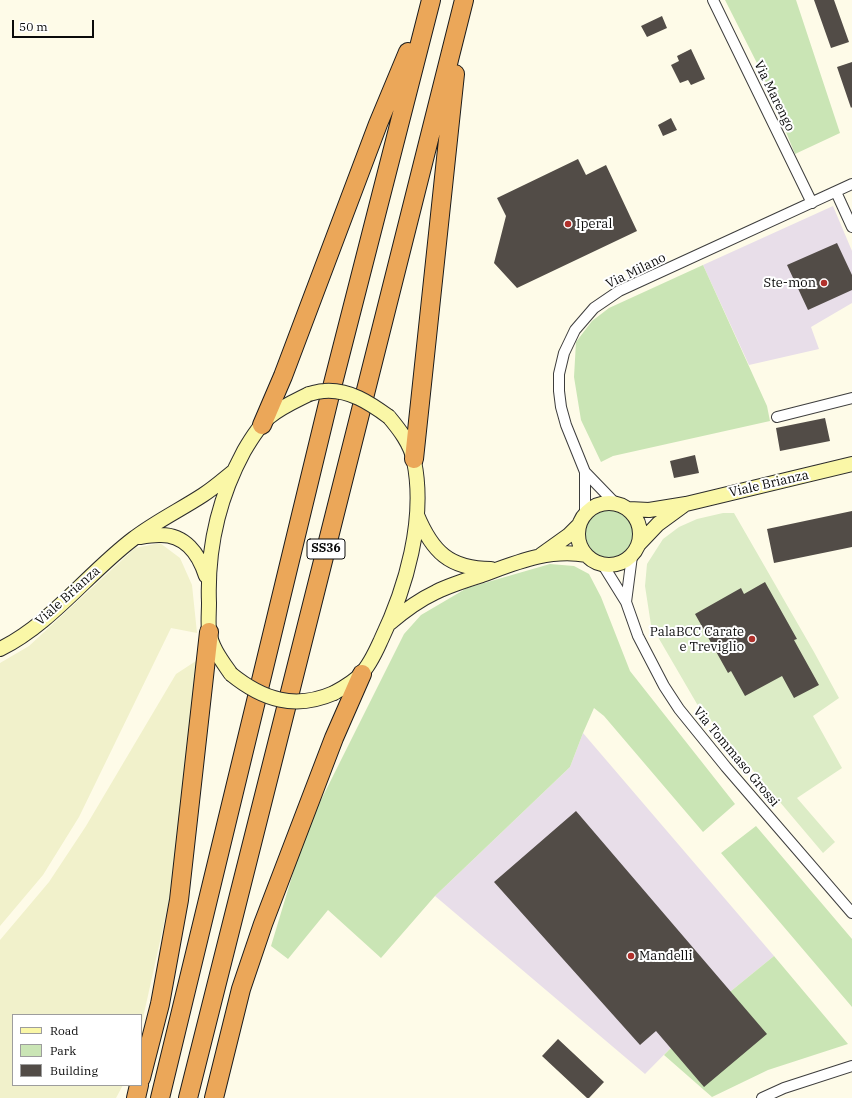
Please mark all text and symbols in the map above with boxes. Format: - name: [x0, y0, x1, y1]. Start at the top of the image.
- scale bar: [14, 12, 96, 38]
- text: 50 m: [19, 19, 48, 34]
- street label: Via Marengo: [750, 58, 798, 134]
- place label: Iperal: [576, 216, 612, 232]
- marker: Iperal: [563, 219, 573, 229]
- street label: Via Milano: [604, 250, 668, 292]
- place label: Ste-mon: [764, 275, 816, 291]
- marker: Ste-mon: [819, 278, 829, 288]
- street label: Viale Brianza: [728, 467, 810, 501]
- road number: SS36: [307, 539, 345, 559]
- street label: Viale Brianza: [33, 563, 103, 629]
- place label: PalaBCC Carate e Treviglio: [650, 624, 744, 655]
- marker: PalaBCC Carate e Treviglio: [747, 634, 757, 644]
- street label: Via Tommaso Grossi: [690, 704, 782, 810]
- place label: Mandelli: [639, 948, 693, 964]
- marker: Mandelli: [626, 951, 636, 961]
- legend: [12, 1014, 142, 1086]
- text: Road: [50, 1023, 79, 1038]
- text: Park: [50, 1043, 76, 1058]
- text: Building: [50, 1063, 98, 1078]

